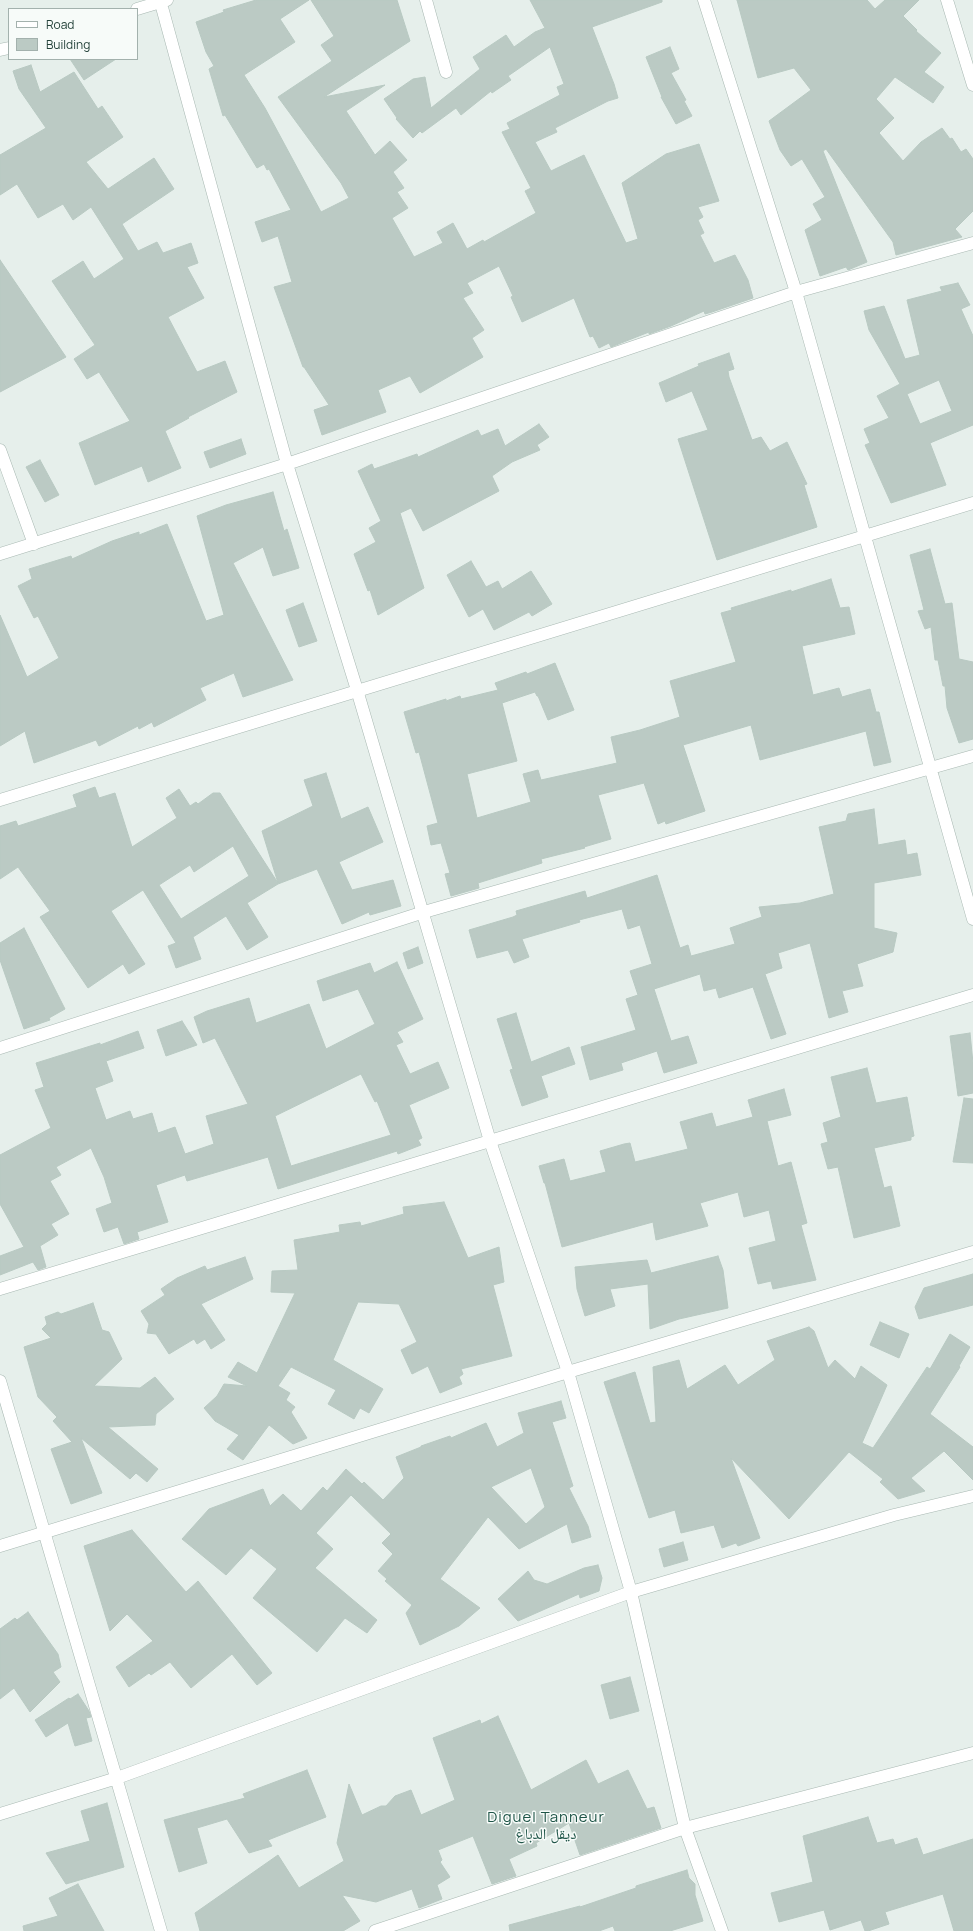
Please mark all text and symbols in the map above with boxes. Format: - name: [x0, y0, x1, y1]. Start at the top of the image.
- legend: [8, 8, 138, 60]
- text: Road: [46, 16, 74, 33]
- text: Building: [46, 36, 90, 53]
- district label: Diguel Tanneur ديقل الدباغ: [487, 1809, 605, 1844]

